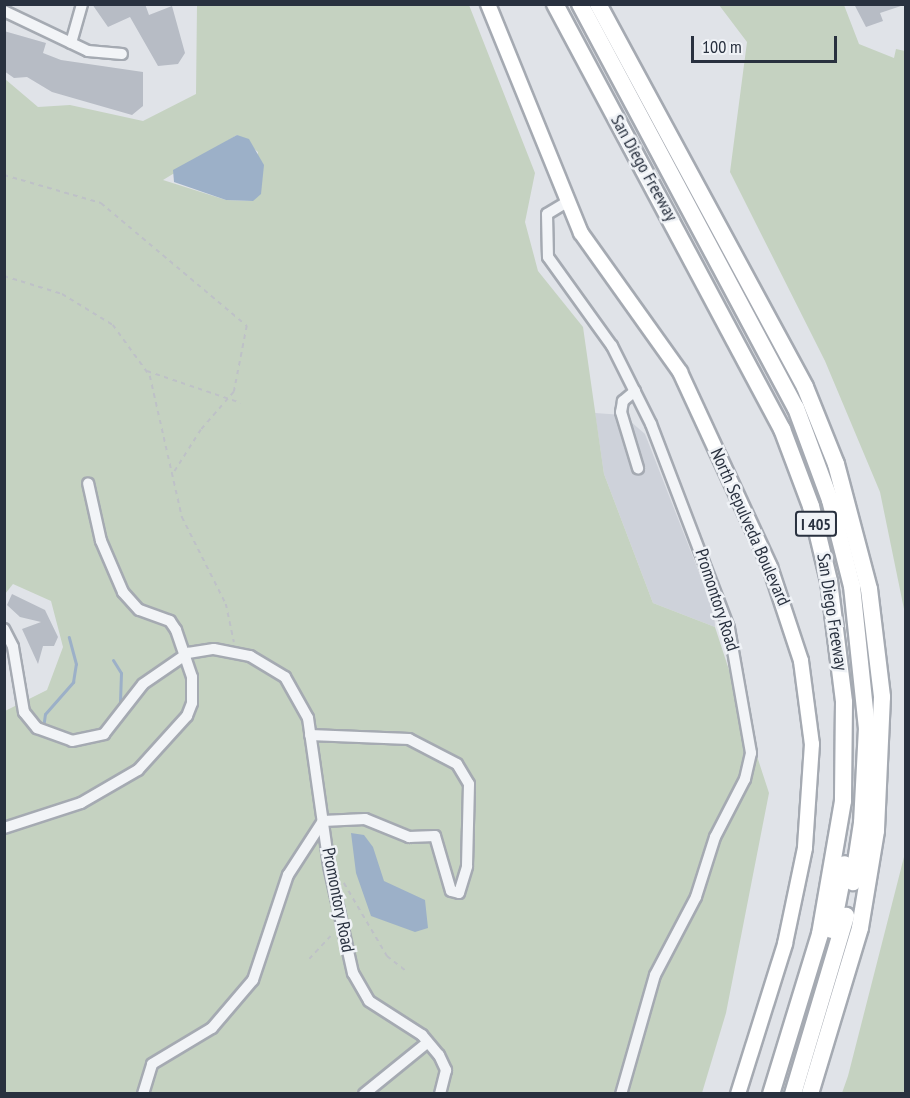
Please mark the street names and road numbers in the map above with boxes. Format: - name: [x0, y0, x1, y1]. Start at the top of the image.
- street label: San Diego Freeway: [606, 111, 682, 225]
- street label: North Sepulveda Boulevard: [706, 445, 794, 609]
- road number: I 405: [794, 511, 838, 537]
- street label: Promontory Road: [690, 546, 744, 654]
- street label: San Diego Freeway: [812, 552, 852, 672]
- street label: Promontory Road: [317, 846, 359, 954]

